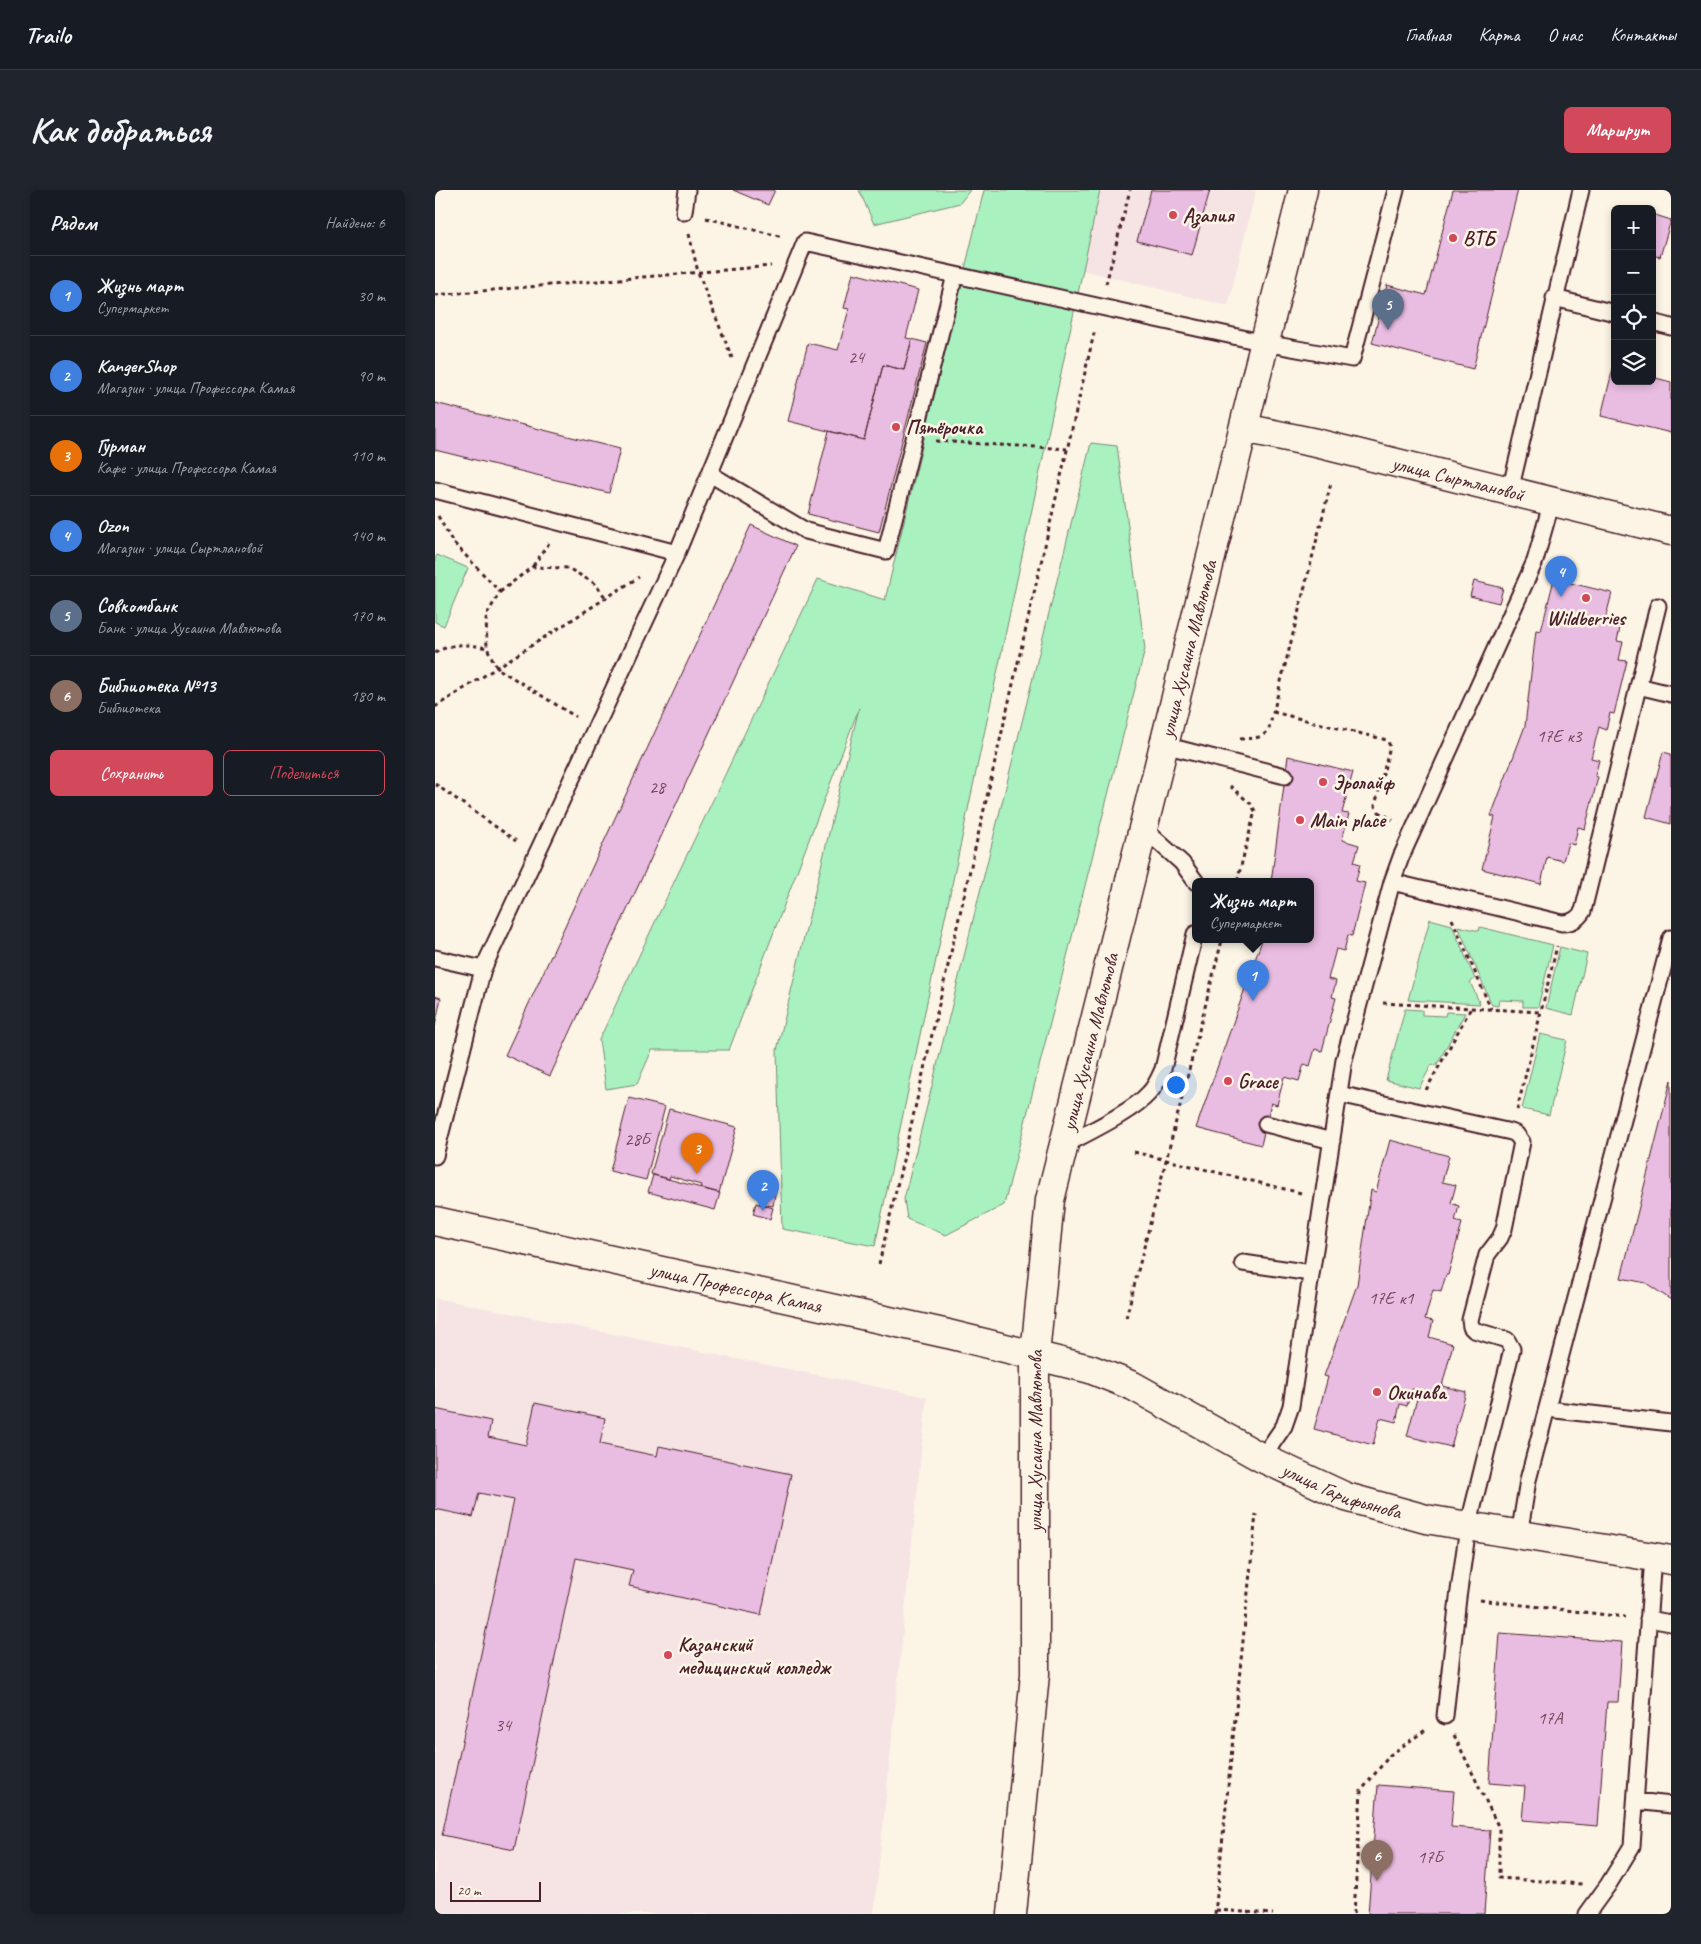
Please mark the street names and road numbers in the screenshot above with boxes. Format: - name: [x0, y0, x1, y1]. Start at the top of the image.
- street label: улица Сыртлановой: [1389, 450, 1528, 507]
- street label: улица Хусаина Мавлютова: [1154, 556, 1223, 741]
- street label: улица Хусаина Мавлютова: [1055, 949, 1124, 1134]
- street label: улица Профессора Камая: [647, 1256, 825, 1318]
- street label: улица Хусаина Мавлютова: [1022, 1347, 1048, 1533]
- street label: улица Гарифьянова: [1277, 1456, 1406, 1525]

